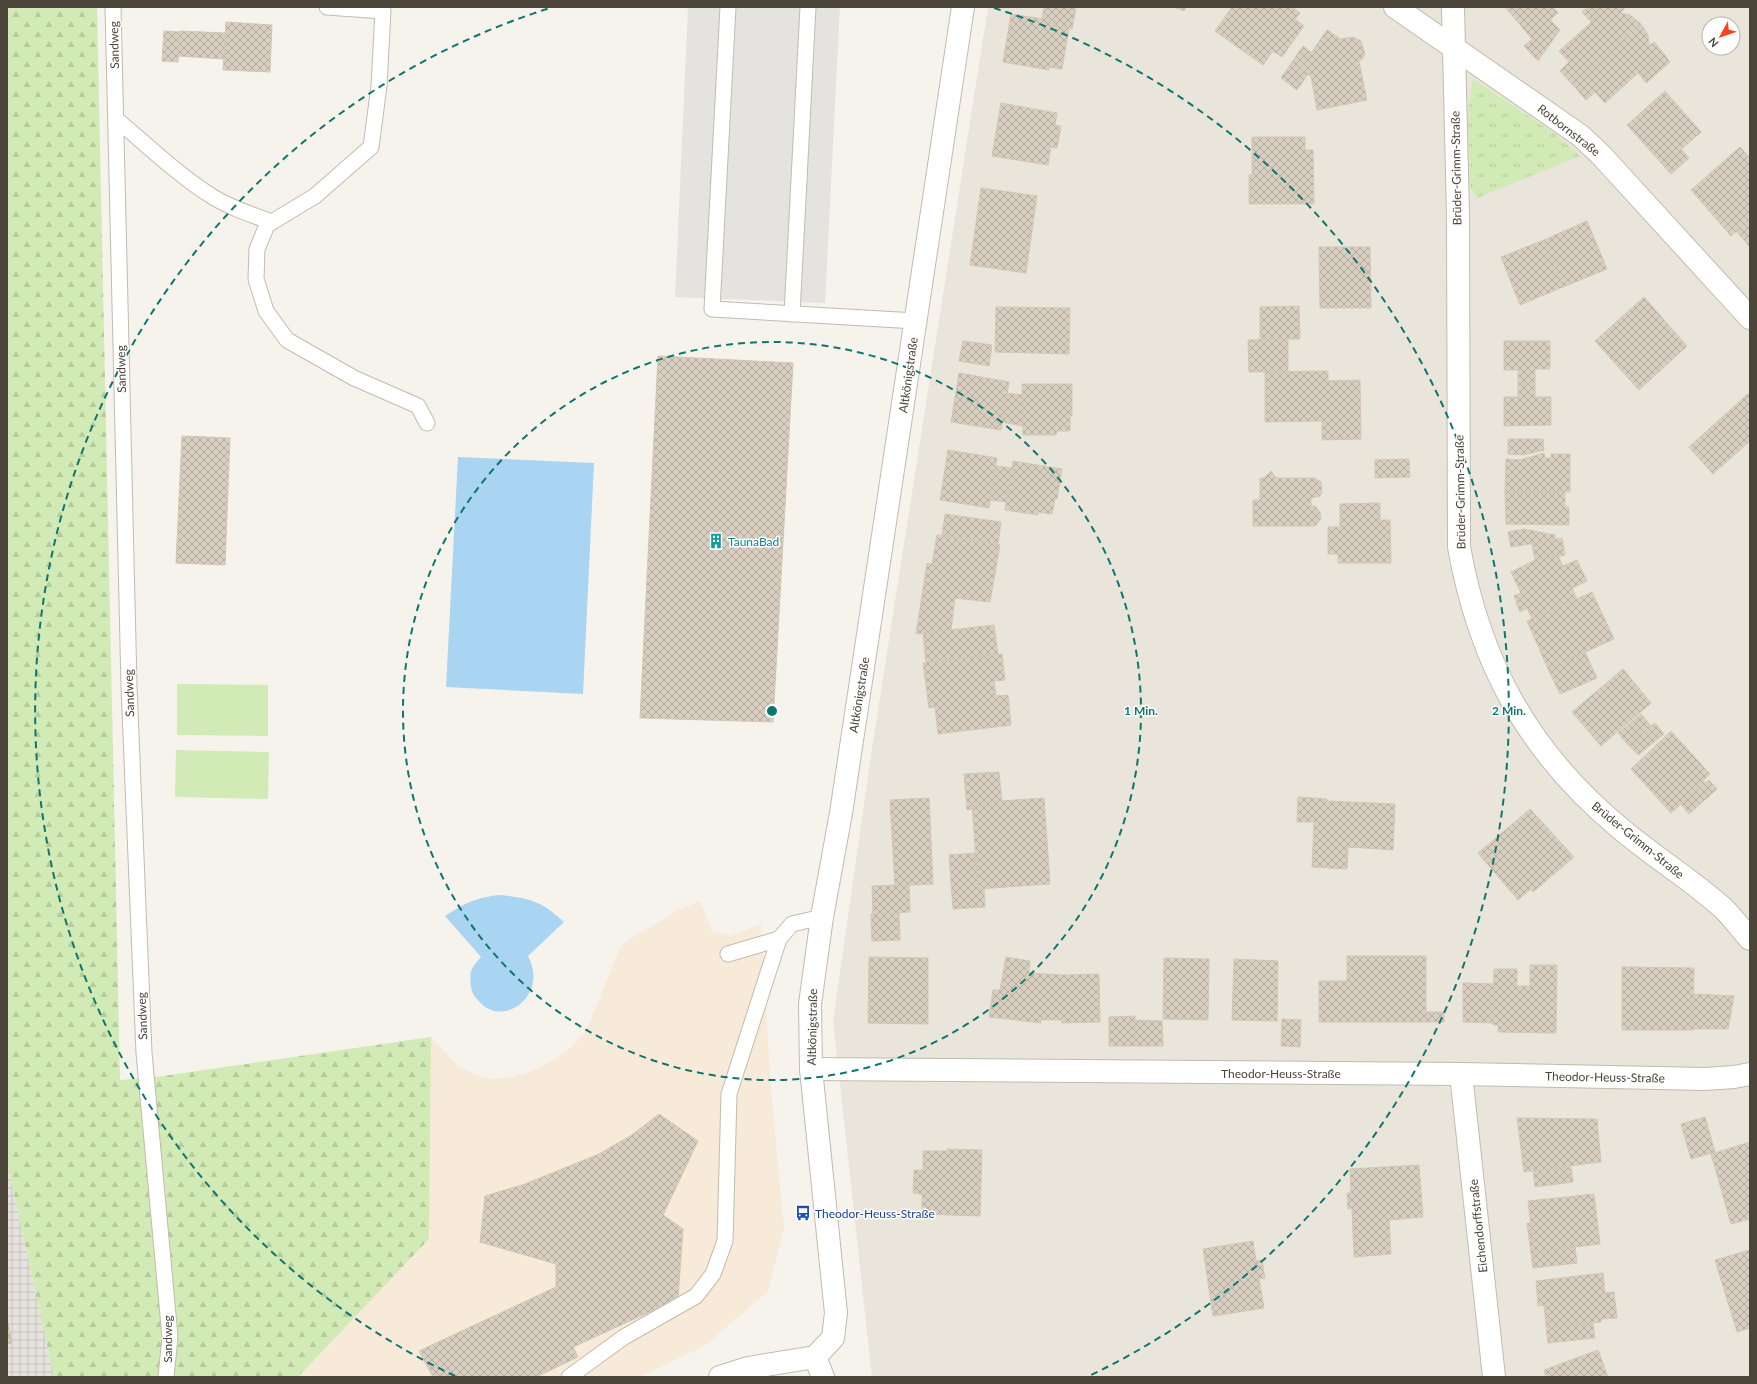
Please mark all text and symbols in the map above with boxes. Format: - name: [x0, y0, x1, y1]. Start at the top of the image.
- north arrow: [1701, 16, 1741, 56]
- street label: Sandweg: [106, 21, 122, 69]
- text: N: [1705, 35, 1721, 50]
- street label: Rotbornstraße: [1535, 101, 1603, 159]
- street label: Brüder-Grimm-Straße: [1448, 111, 1464, 225]
- street label: Altkönigstraße: [895, 336, 921, 414]
- street label: Sandweg: [113, 345, 129, 393]
- street label: Brüder-Grimm-Straße: [1452, 435, 1468, 549]
- building icon: TaunaBad: [707, 532, 725, 550]
- place label: TaunaBad: [728, 534, 779, 549]
- street label: Altkönigstraße: [846, 656, 872, 734]
- street label: Sandweg: [121, 669, 137, 717]
- text: 1 Min.: [1124, 703, 1158, 718]
- text: 2 Min.: [1492, 703, 1526, 718]
- centre of rings: [765, 704, 779, 718]
- street label: Brüder-Grimm-Straße: [1589, 798, 1687, 882]
- street label: Altkönigstraße: [804, 989, 820, 1065]
- street label: Sandweg: [134, 992, 150, 1040]
- street label: Theodor-Heuss-Straße: [1221, 1066, 1341, 1081]
- street label: Theodor-Heuss-Straße: [1545, 1068, 1665, 1086]
- street label: Eichendorffstraße: [1466, 1178, 1490, 1274]
- bus stop icon: Theodor-Heuss-Straße: [794, 1204, 812, 1222]
- place label: Theodor-Heuss-Straße: [815, 1206, 935, 1221]
- street label: Sandweg: [160, 1315, 175, 1363]

